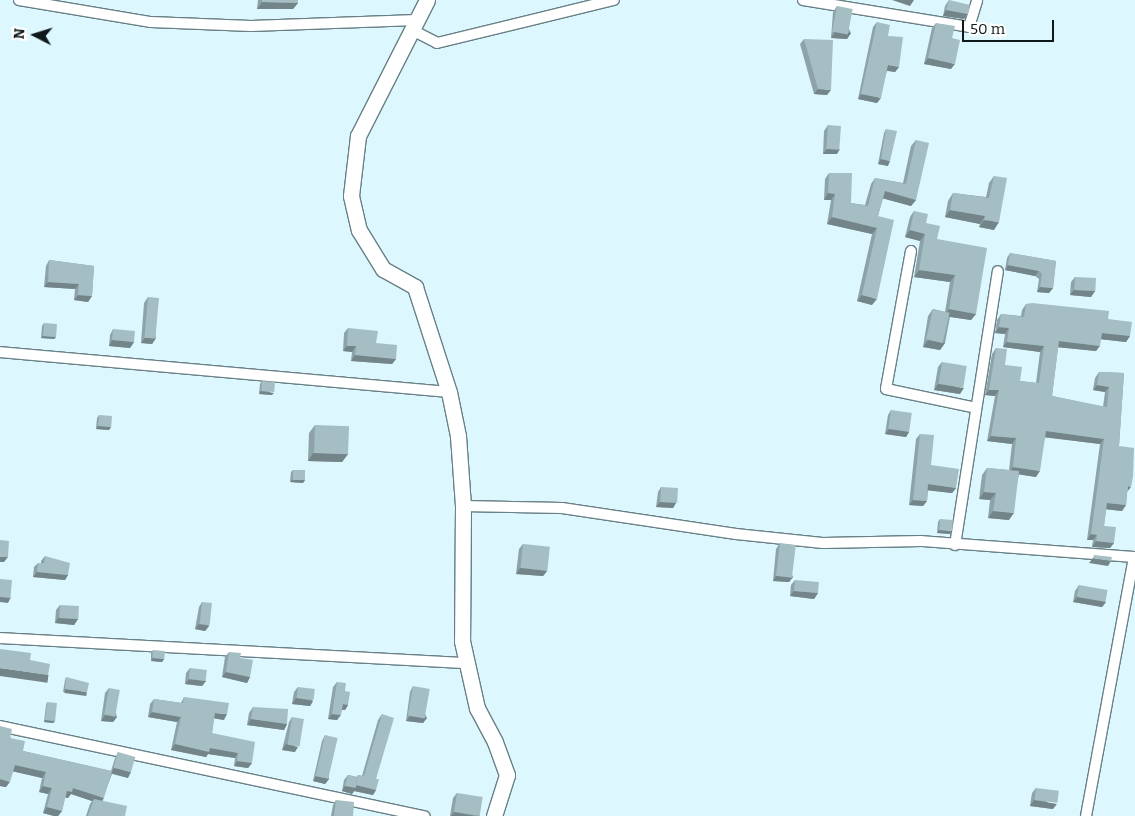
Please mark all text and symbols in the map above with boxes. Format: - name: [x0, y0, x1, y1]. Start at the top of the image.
- north arrow: [10, 10, 60, 60]
- scale bar: [965, 10, 1058, 42]
- text: 50 m: [970, 20, 1005, 38]
- text: N: [11, 28, 28, 40]

